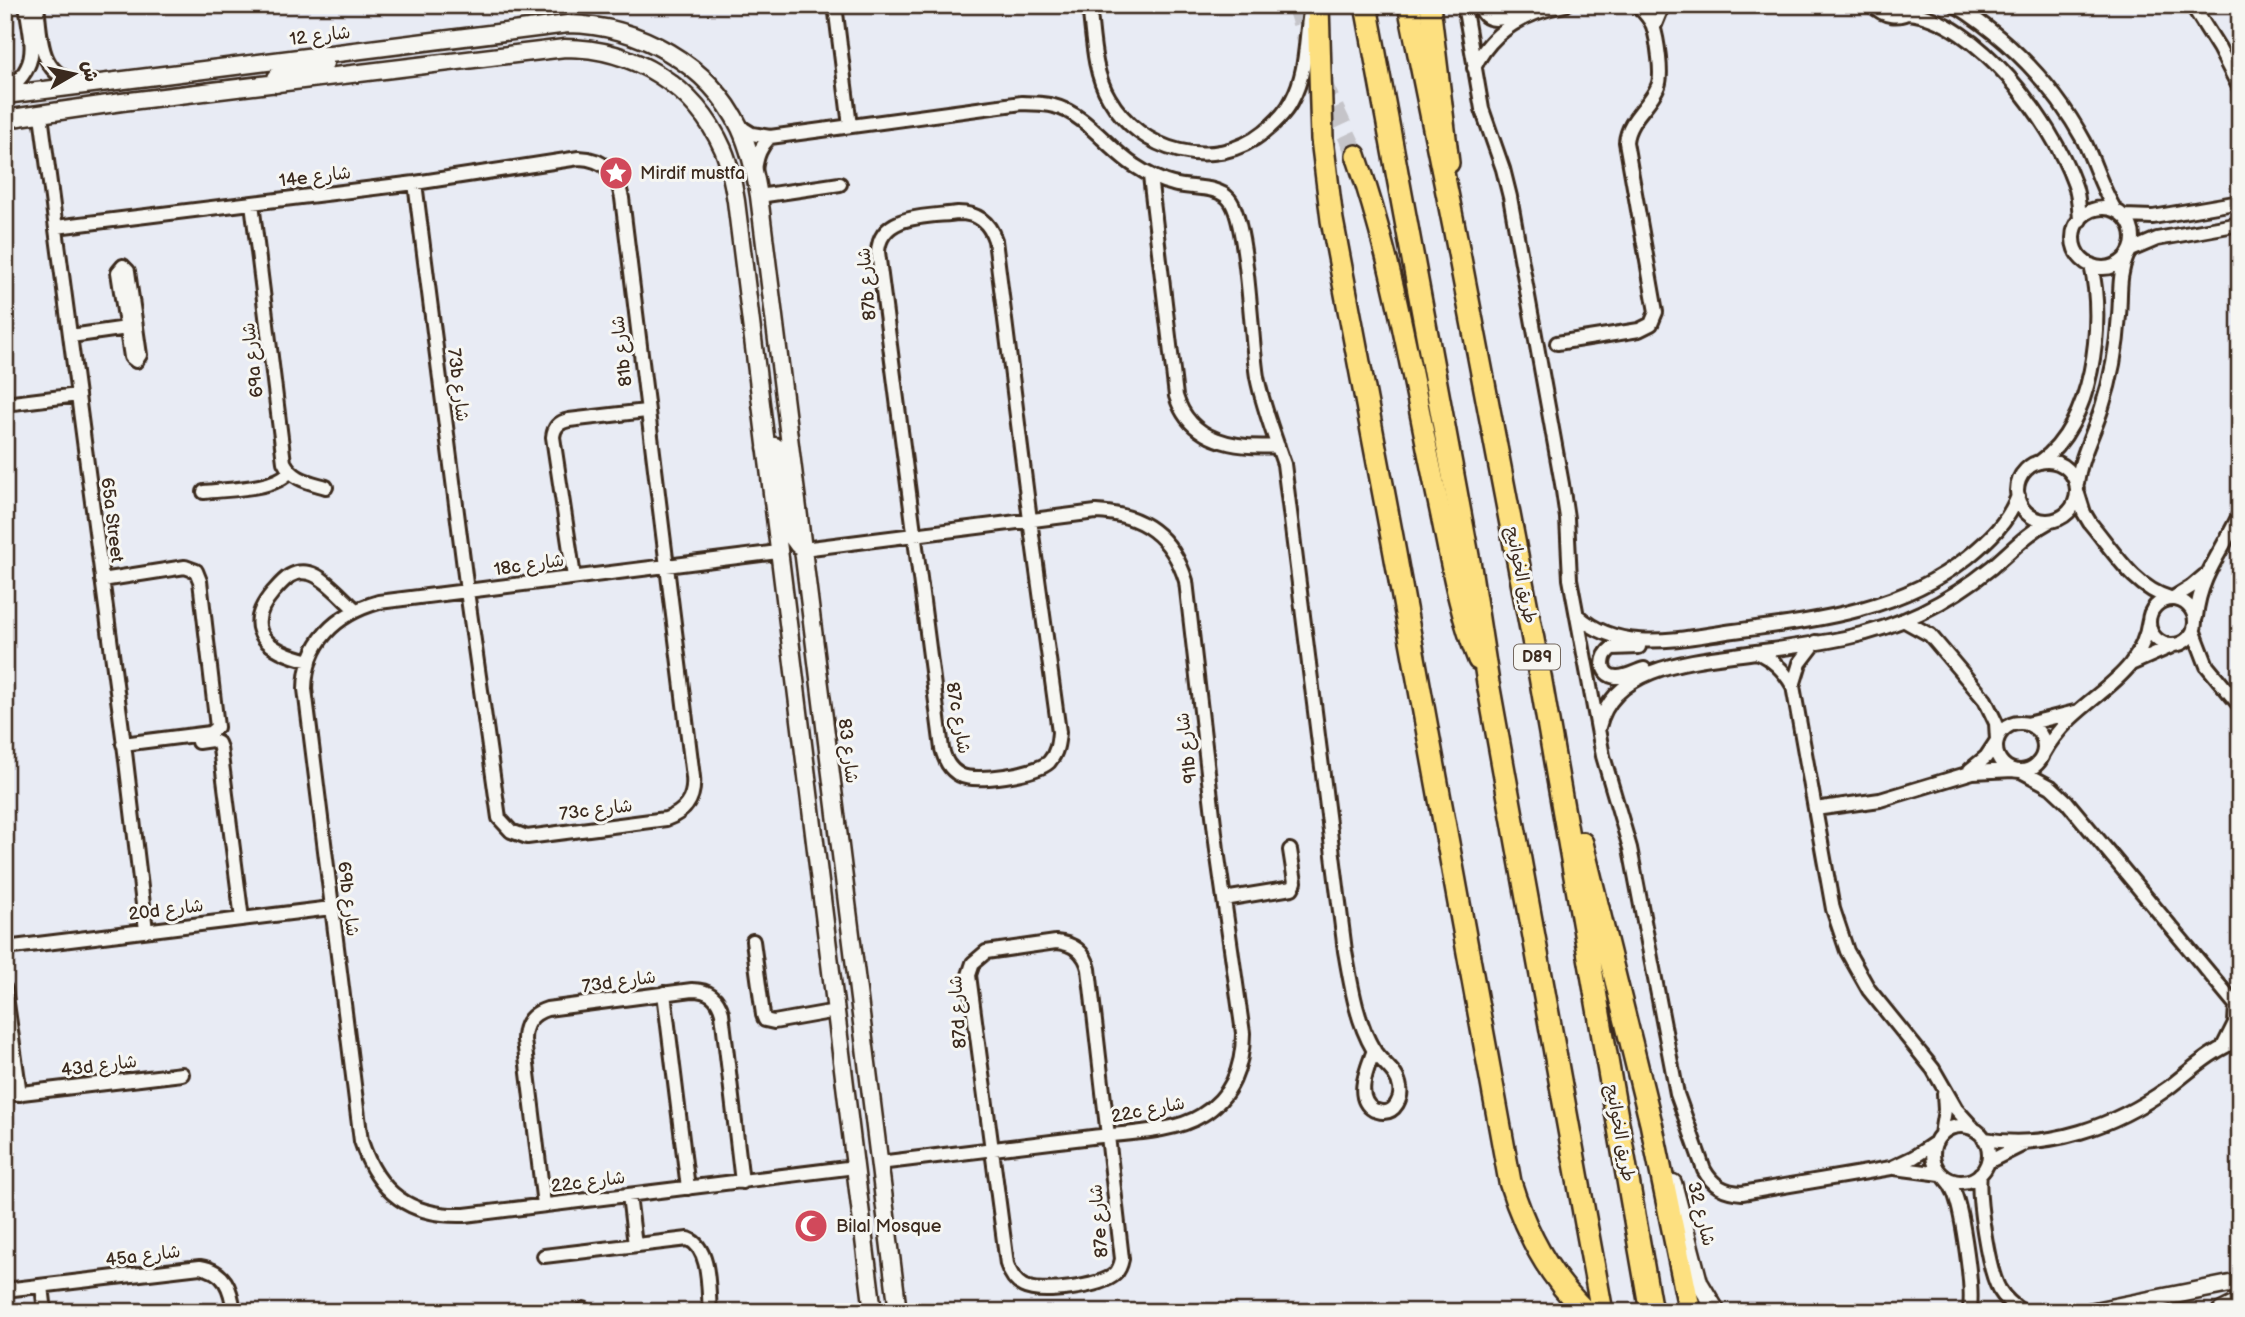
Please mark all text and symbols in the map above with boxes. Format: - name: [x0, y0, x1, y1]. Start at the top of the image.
- street label: شارع 12: [288, 22, 352, 51]
- north arrow: [38, 38, 108, 108]
- text: ش: [76, 59, 102, 84]
- place icon: Mirdif mustfa: [597, 154, 635, 192]
- street label: 14e شارع: [278, 162, 352, 193]
- place label: Mirdif mustfa: [640, 163, 745, 184]
- street label: 87b شارع: [853, 246, 882, 321]
- street label: 81b شارع: [607, 314, 638, 388]
- street label: 69a شارع: [238, 321, 269, 399]
- street label: 73b شارع: [442, 347, 473, 423]
- street label: 65a Street: [96, 476, 128, 564]
- street label: طريق الخوانيج: [1500, 525, 1541, 626]
- street label: 18c شارع: [492, 550, 566, 581]
- road number: D89: [1514, 644, 1560, 670]
- street label: 87c شارع: [940, 680, 975, 756]
- street label: 91b شارع: [1172, 711, 1203, 785]
- street label: شارع 83: [833, 717, 862, 785]
- street label: 73c شارع: [558, 795, 634, 826]
- street label: 69b شارع: [332, 860, 363, 938]
- street label: 20d شارع: [127, 895, 205, 926]
- street label: 73d شارع: [581, 966, 657, 999]
- street label: 87d شارع: [945, 975, 972, 1049]
- street label: 43d شارع: [60, 1051, 138, 1082]
- street label: طريق الخوانيج: [1600, 1083, 1639, 1184]
- street label: 22c شارع: [1109, 1093, 1187, 1128]
- street label: 22c شارع: [550, 1167, 626, 1198]
- street label: شارع 32: [1682, 1180, 1719, 1249]
- street label: 87e شارع: [1085, 1183, 1114, 1259]
- mosque icon: Bilal Mosque: [792, 1207, 830, 1245]
- place label: Bilal Mosque: [836, 1216, 942, 1237]
- street label: 45a شارع: [104, 1241, 182, 1272]

